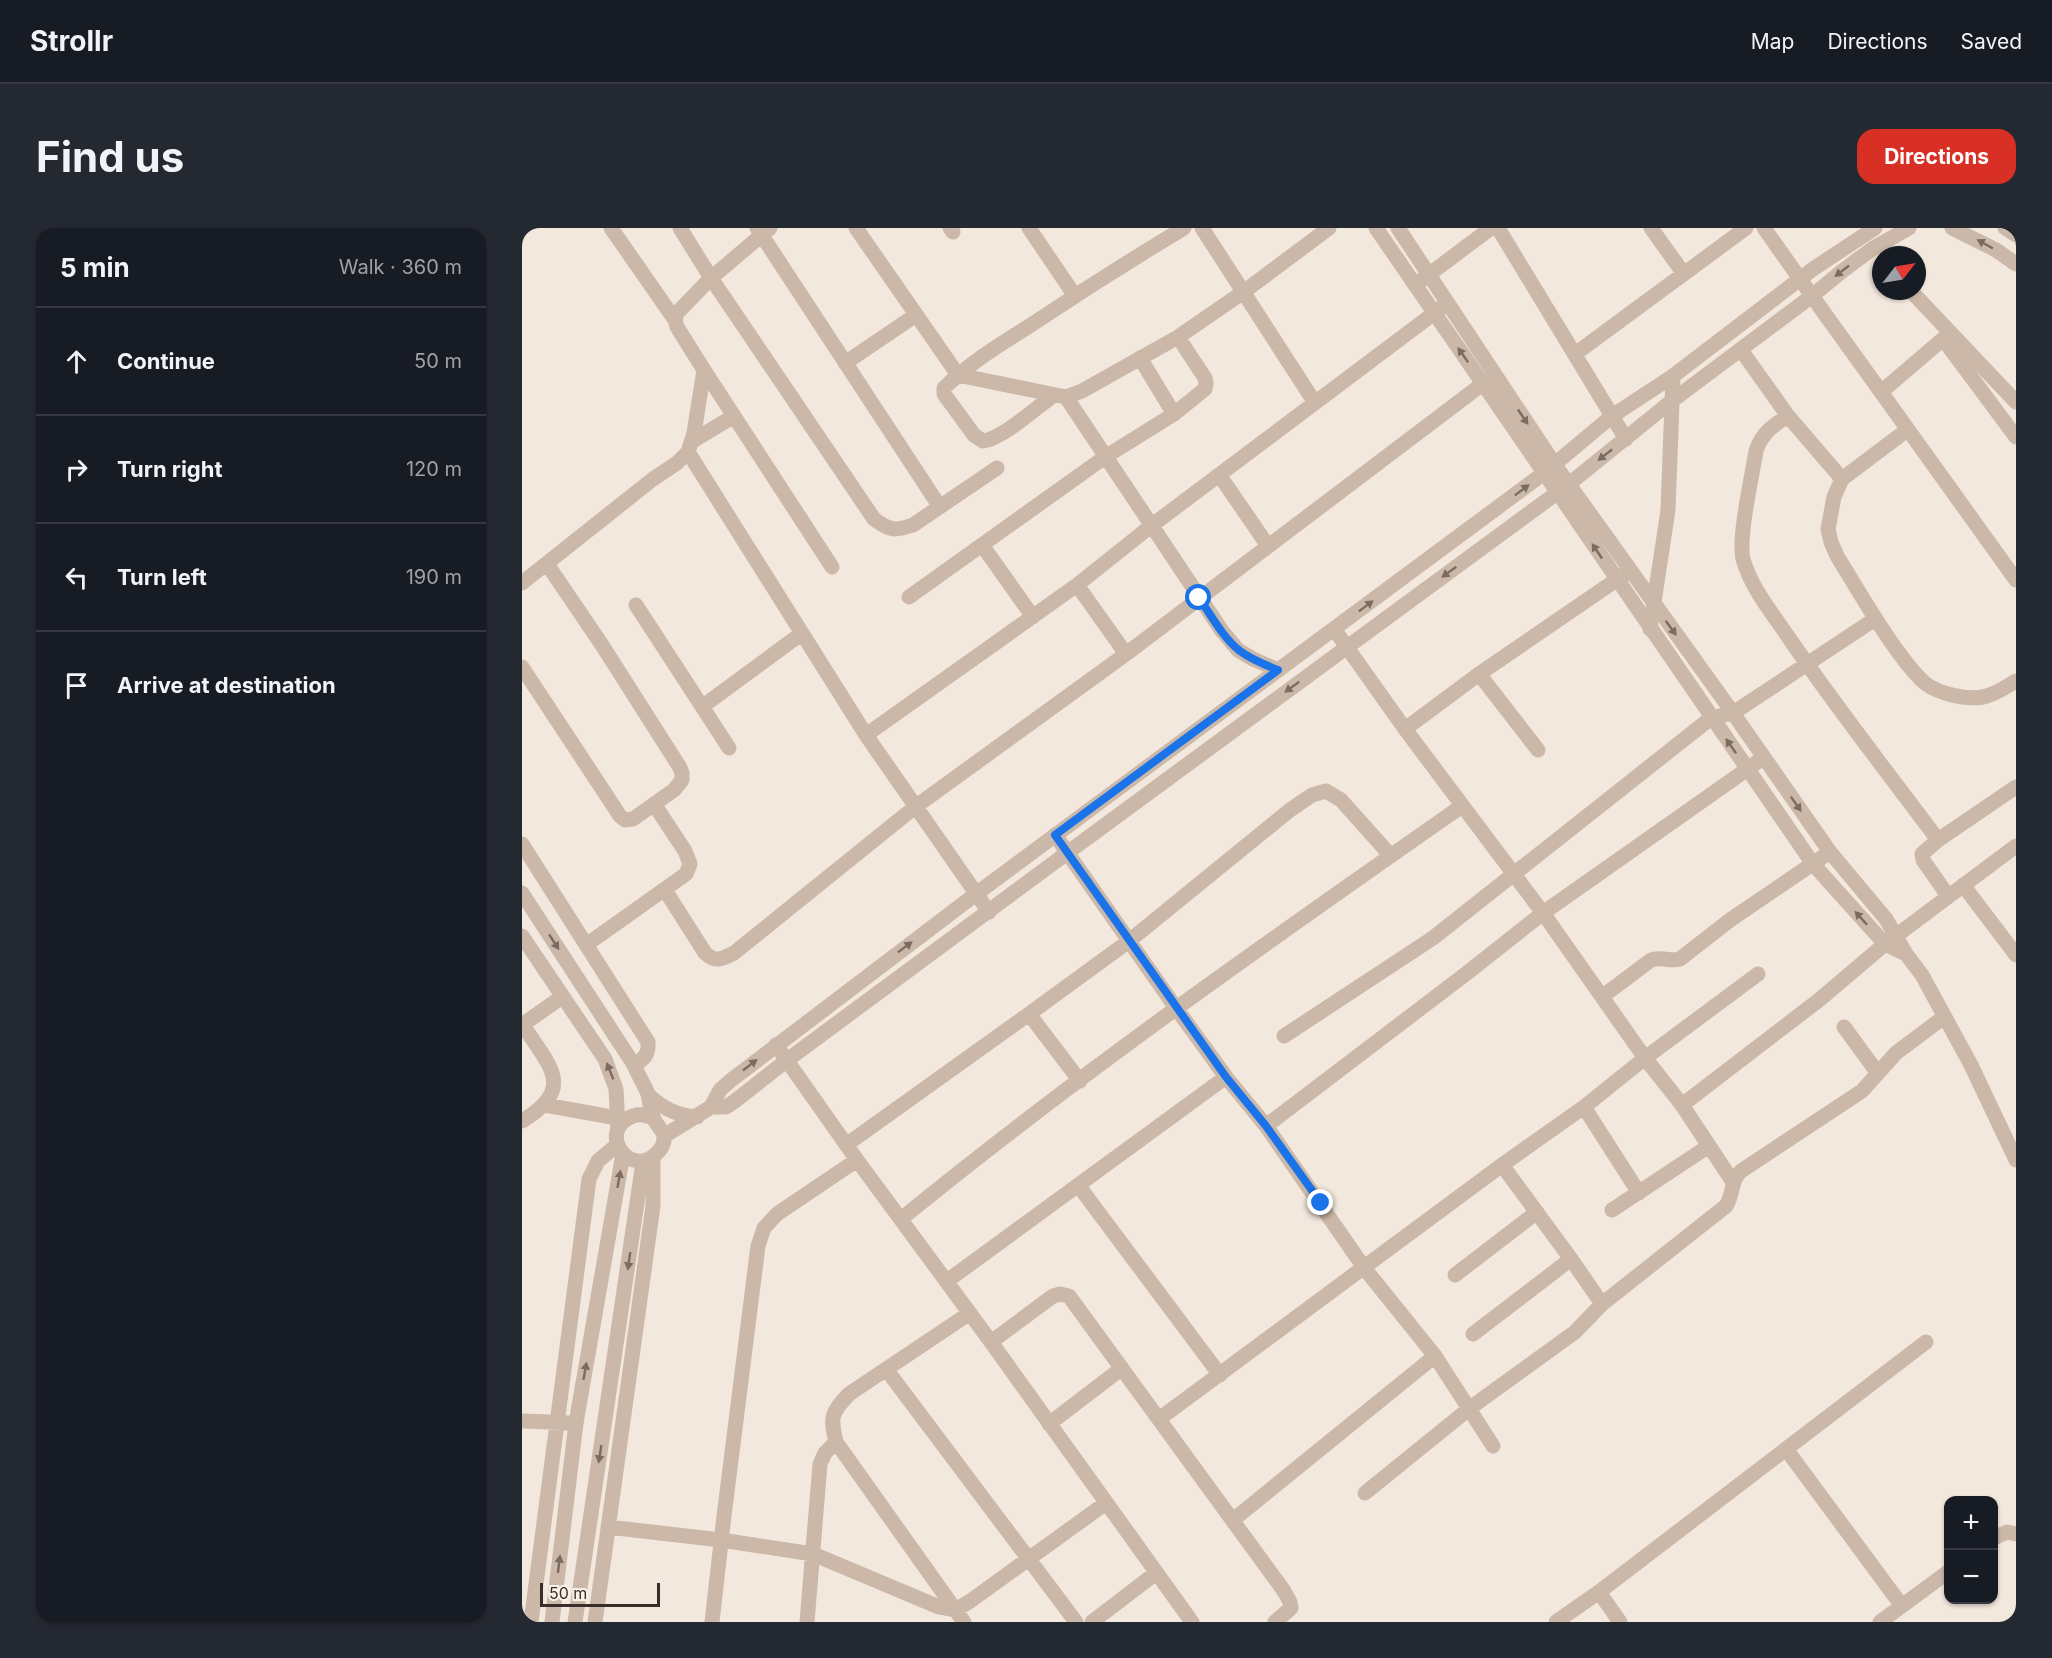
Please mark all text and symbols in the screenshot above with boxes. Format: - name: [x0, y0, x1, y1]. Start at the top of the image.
- text: Strollr: [30, 24, 113, 58]
- text: Map: [1751, 29, 1794, 54]
- text: Directions: [1827, 29, 1928, 54]
- text: Saved: [1961, 29, 2022, 54]
- button: Directions: [1857, 129, 2016, 184]
- text: Find us: [36, 131, 184, 182]
- one-way arrow: [1976, 239, 1993, 249]
- north arrow: [1872, 246, 1926, 300]
- text: 5 min: [60, 252, 130, 283]
- text: Walk · 360 m: [339, 255, 462, 279]
- one-way arrow: [1834, 265, 1850, 278]
- icon: ahead: [60, 345, 93, 378]
- text: Continue: [117, 348, 215, 374]
- one-way arrow: [1457, 348, 1469, 364]
- text: 50 m: [414, 349, 462, 373]
- one-way arrow: [1517, 409, 1528, 425]
- one-way arrow: [1598, 449, 1613, 461]
- icon: right: [60, 453, 93, 486]
- text: Turn right: [117, 456, 223, 482]
- text: 120 m: [406, 457, 462, 481]
- one-way arrow: [1515, 484, 1530, 496]
- one-way arrow: [1591, 543, 1603, 559]
- icon: left: [60, 561, 93, 594]
- text: Turn left: [117, 564, 207, 590]
- text: 190 m: [406, 565, 462, 589]
- one-way arrow: [1442, 566, 1458, 578]
- route start: [1185, 584, 1211, 610]
- one-way arrow: [1358, 600, 1373, 612]
- one-way arrow: [1665, 620, 1678, 636]
- icon: arrive: [60, 669, 93, 702]
- text: Arrive at destination: [117, 672, 336, 698]
- one-way arrow: [1284, 681, 1299, 693]
- one-way arrow: [1726, 738, 1737, 754]
- one-way arrow: [1790, 796, 1802, 812]
- one-way arrow: [1855, 911, 1868, 926]
- one-way arrow: [548, 933, 559, 950]
- one-way arrow: [897, 941, 913, 953]
- one-way arrow: [742, 1059, 758, 1071]
- one-way arrow: [604, 1062, 614, 1080]
- one-way arrow: [614, 1169, 623, 1188]
- route end: [1307, 1189, 1333, 1215]
- one-way arrow: [624, 1252, 633, 1271]
- one-way arrow: [581, 1361, 590, 1380]
- one-way arrow: [596, 1445, 605, 1464]
- map controls: [1944, 1496, 1998, 1604]
- button: +: [1944, 1496, 1998, 1550]
- button: −: [1944, 1550, 1998, 1604]
- one-way arrow: [554, 1554, 564, 1573]
- scale bar: [540, 1580, 660, 1608]
- text: 50 m: [549, 1583, 587, 1603]

